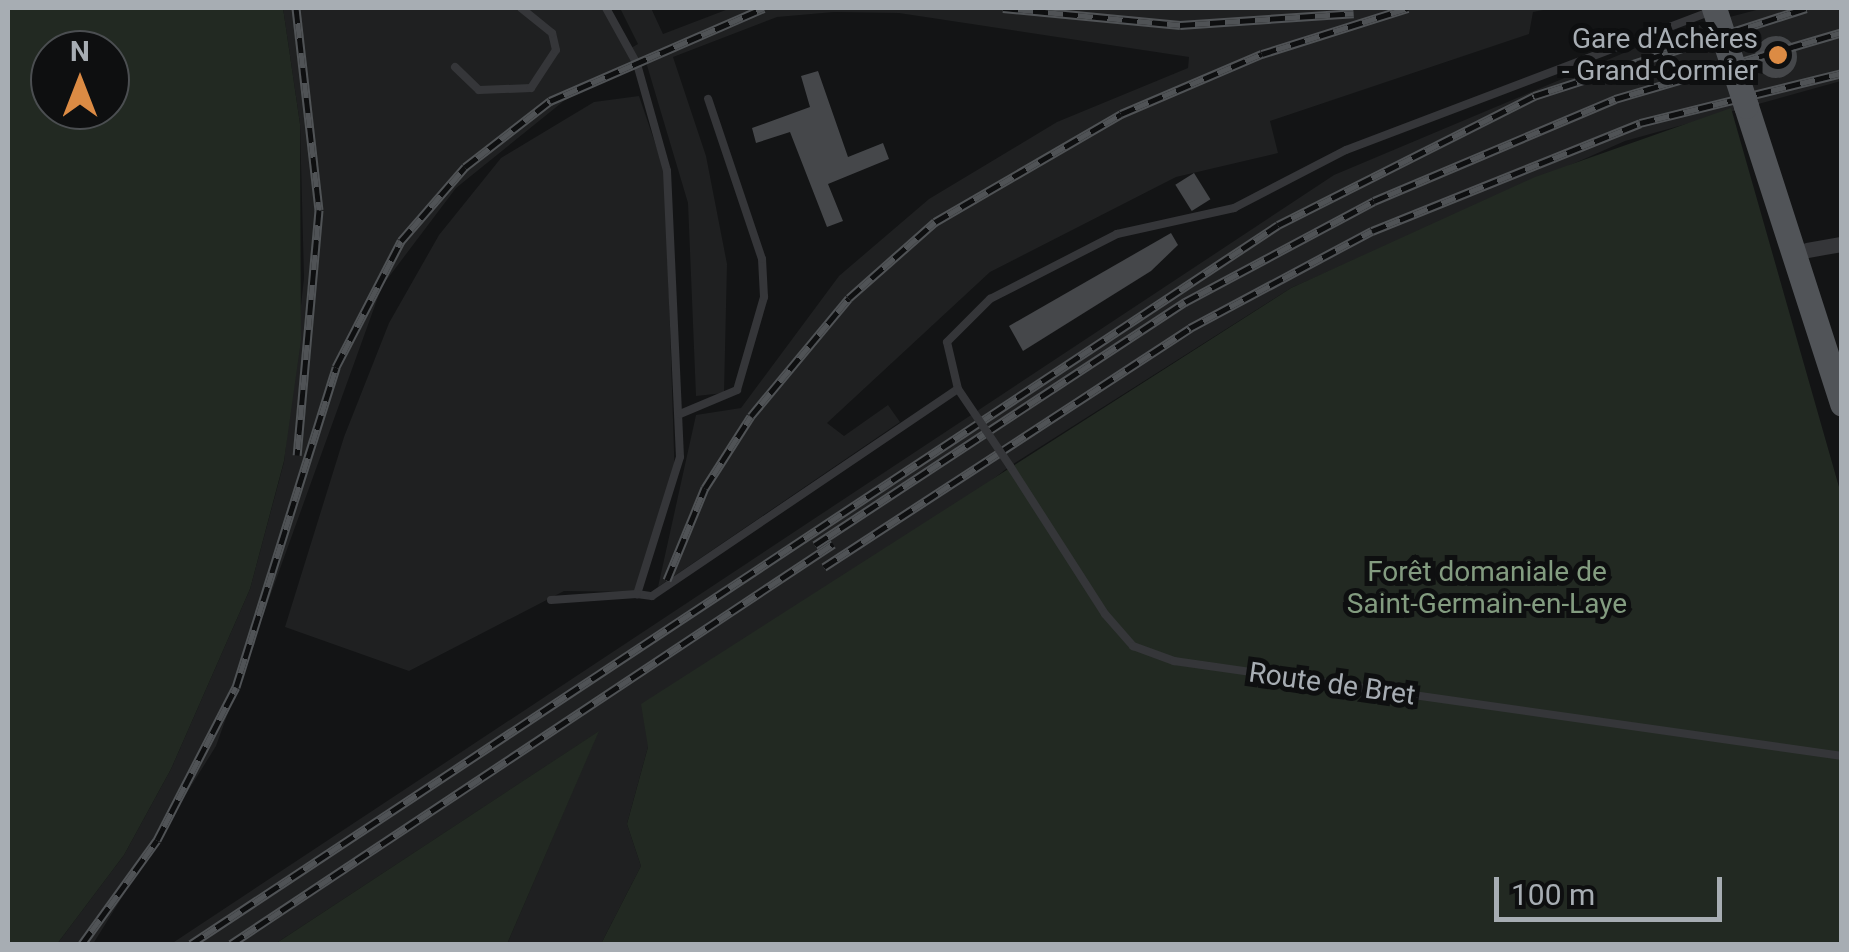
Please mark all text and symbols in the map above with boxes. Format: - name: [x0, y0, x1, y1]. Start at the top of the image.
- place label: Gare d'Achères - Grand-Cormier: [1562, 22, 1758, 88]
- north arrow: [30, 30, 130, 130]
- text: N: [70, 35, 90, 68]
- marker: Gare d'Achères - Grand-Cormier: [1767, 44, 1789, 66]
- park label: Forêt domaniale de Saint-Germain-en-Laye: [1347, 555, 1627, 621]
- street label: Route de Bret: [1247, 656, 1417, 712]
- scale bar: [1499, 857, 1726, 919]
- text: 100 m: [1511, 877, 1595, 912]

